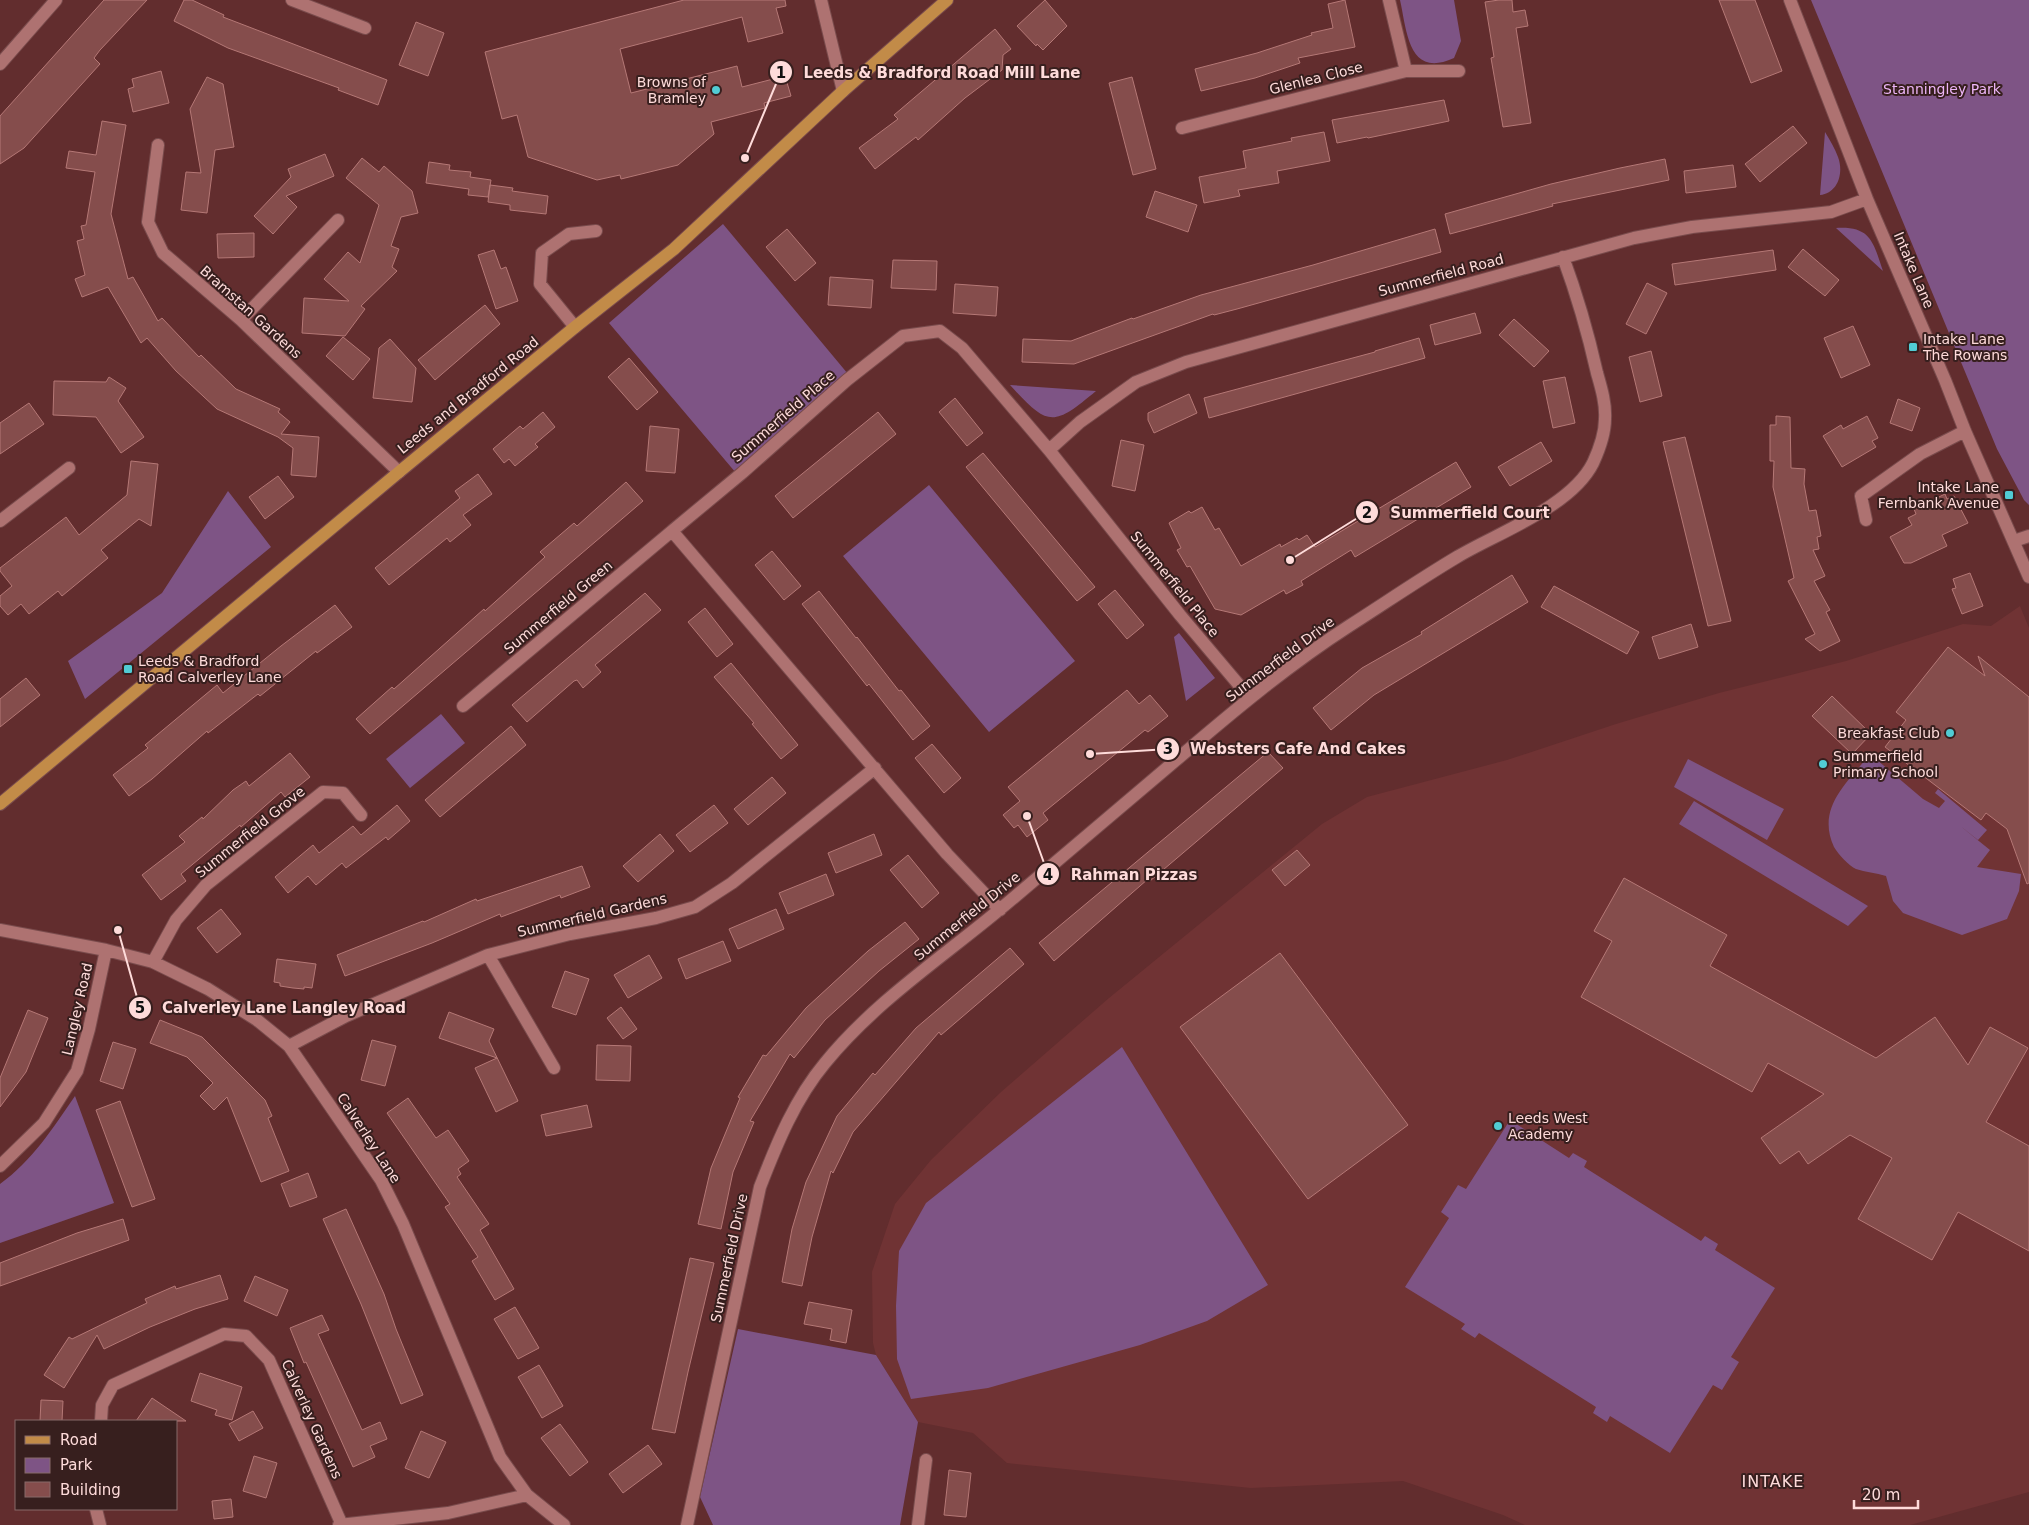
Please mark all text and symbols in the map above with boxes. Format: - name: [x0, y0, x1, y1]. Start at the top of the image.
- callout: Leeds & Bradford Road Mill Lane: [769, 57, 1091, 87]
- street label: Glenlea Close: [1268, 59, 1364, 97]
- text: 1: [776, 64, 786, 82]
- text: Leeds & Bradford Road Mill Lane: [803, 64, 1081, 82]
- place label: Browns of Bramley: [637, 74, 707, 106]
- park label: Stanningley Park: [1883, 81, 2002, 97]
- marker: Browns of Bramley: [710, 84, 722, 96]
- street label: Intake Lane: [1891, 229, 1937, 311]
- street label: Summerfield Road: [1377, 251, 1505, 299]
- street label: Bramstan Gardens: [197, 262, 305, 362]
- place label: Intake Lane The Rowans: [1922, 331, 2007, 363]
- street label: Leeds and Bradford Road: [394, 333, 542, 457]
- marker: Intake Lane The Rowans: [1907, 341, 1919, 353]
- street label: Summerfield Place: [728, 367, 838, 465]
- place label: Intake Lane Fernbank Avenue: [1878, 479, 1999, 511]
- marker: Intake Lane Fernbank Avenue: [2003, 489, 2015, 501]
- callout: Summerfield Court: [1355, 497, 1559, 527]
- text: 2: [1362, 504, 1372, 522]
- text: Summerfield Court: [1390, 504, 1550, 522]
- street label: Summerfield Place: [1127, 528, 1223, 640]
- street label: Summerfield Green: [501, 557, 615, 657]
- street label: Summerfield Drive: [1223, 613, 1337, 705]
- place label: Leeds & Bradford Road Calverley Lane: [138, 653, 282, 685]
- marker: Leeds & Bradford Road Calverley Lane: [122, 663, 134, 675]
- place label: Breakfast Club: [1837, 725, 1940, 741]
- marker: Breakfast Club: [1944, 727, 1956, 739]
- callout: Websters Cafe And Cakes: [1155, 734, 1416, 764]
- text: 3: [1163, 740, 1173, 758]
- text: Websters Cafe And Cakes: [1190, 740, 1406, 758]
- place label: Summerfield Primary School: [1833, 748, 1938, 780]
- marker: Summerfield Primary School: [1817, 758, 1829, 770]
- street label: Summerfield Grove: [192, 783, 308, 881]
- callout: Rahman Pizzas: [1036, 859, 1207, 889]
- text: 4: [1043, 866, 1053, 884]
- text: Rahman Pizzas: [1071, 866, 1197, 884]
- street label: Summerfield Drive: [911, 868, 1023, 964]
- street label: Summerfield Gardens: [516, 890, 668, 940]
- street label: Langley Road: [59, 961, 95, 1057]
- callout: Calverley Lane Langley Road: [127, 993, 416, 1023]
- text: 5: [135, 999, 145, 1017]
- text: Calverley Lane Langley Road: [162, 999, 406, 1017]
- street label: Calverley Lane: [334, 1090, 404, 1186]
- place label: Leeds West Academy: [1508, 1110, 1588, 1142]
- marker: Leeds West Academy: [1492, 1120, 1504, 1132]
- street label: Summerfield Drive: [708, 1192, 750, 1324]
- street label: Calverley Gardens: [279, 1357, 345, 1481]
- legend: [15, 1420, 178, 1510]
- text: Road: [60, 1431, 98, 1449]
- text: Park: [60, 1456, 93, 1474]
- district label: INTAKE: [1742, 1472, 1804, 1491]
- scale bar: [1854, 1478, 1918, 1510]
- text: Building: [60, 1481, 121, 1499]
- text: 20 m: [1862, 1486, 1900, 1504]

